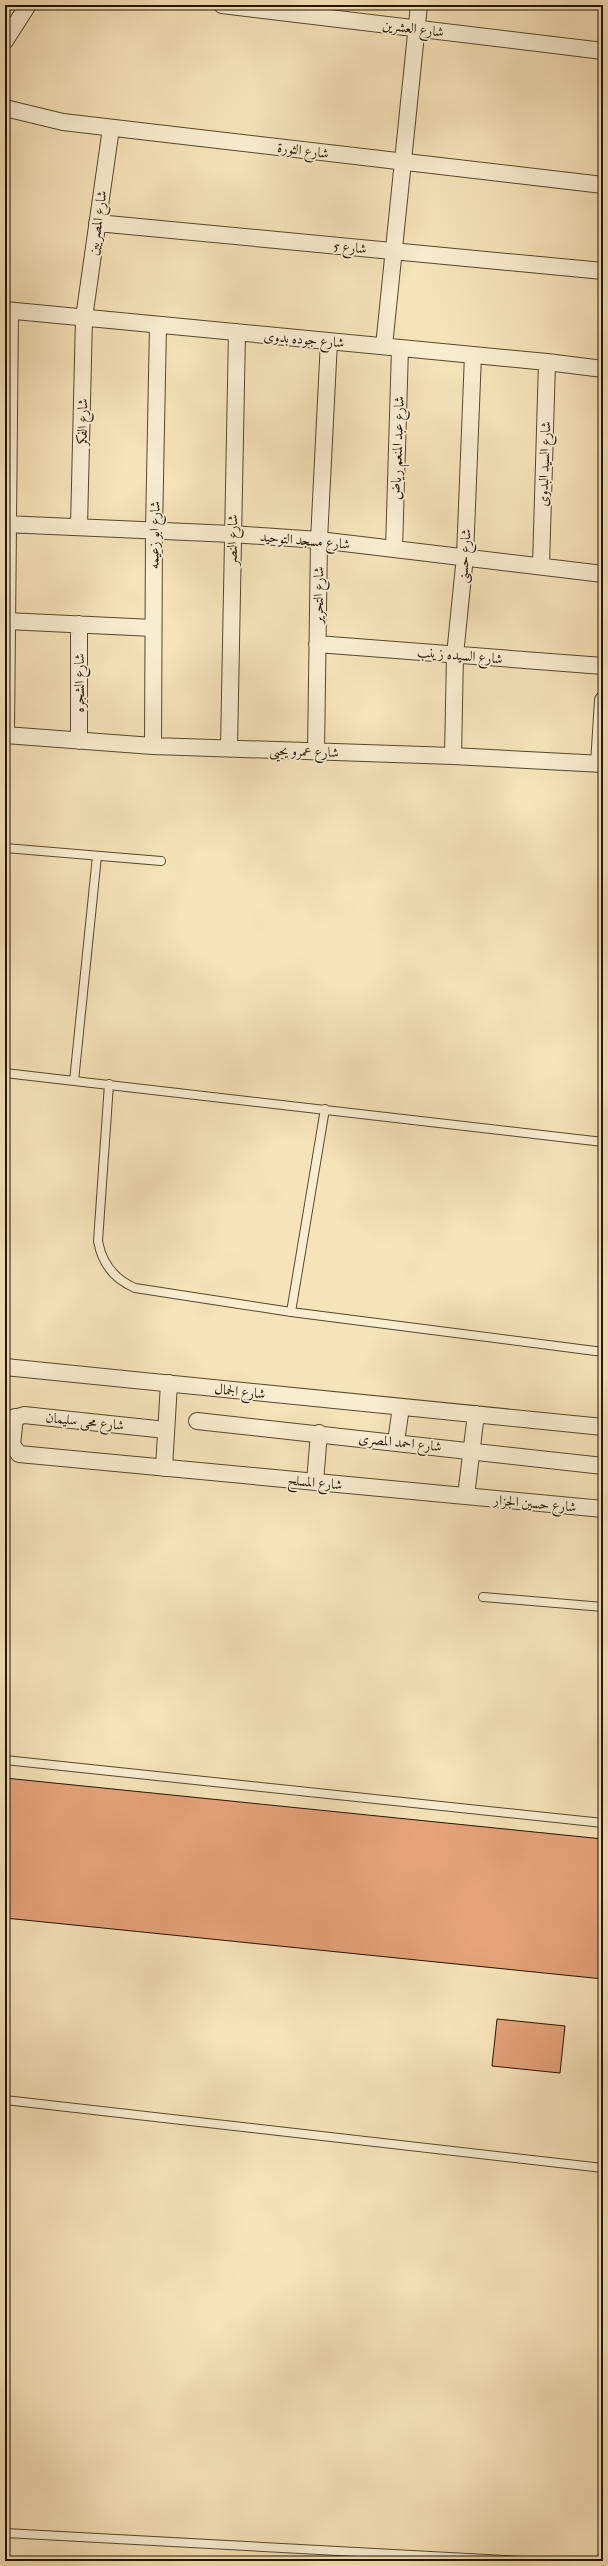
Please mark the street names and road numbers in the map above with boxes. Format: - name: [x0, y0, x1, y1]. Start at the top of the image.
- street label: شارع العشرين: [381, 16, 445, 44]
- street label: شارع الثورة: [276, 139, 330, 165]
- street label: شارع المصريين: [85, 190, 113, 257]
- street label: شارع 5: [332, 238, 367, 260]
- street label: شارع جوده بدوى: [263, 327, 345, 354]
- street label: شارع عبد المنعم رياض: [387, 396, 413, 500]
- street label: شارع الفكر: [74, 398, 94, 448]
- street label: شارع السيد البدوى: [535, 421, 557, 507]
- street label: شارع ابو زعيمه: [145, 501, 167, 569]
- street label: شارع النصر: [224, 514, 244, 568]
- street label: شارع مسجد التوحيد: [259, 528, 351, 556]
- street label: شارع حسنى: [454, 528, 478, 584]
- street label: شارع التحرير: [309, 566, 330, 626]
- street label: شارع السيده زينب: [416, 643, 503, 671]
- street label: شارع الشجره: [71, 653, 91, 713]
- street label: شارع عمرو يحيى: [269, 742, 339, 764]
- street label: شارع الجمال: [213, 1380, 266, 1406]
- street label: شارع محى سليمان: [45, 1409, 125, 1437]
- street label: شارع احمد المصرى: [357, 1430, 442, 1458]
- street label: شارع المسلح: [287, 1472, 343, 1497]
- street label: شارع حسين الجزار: [490, 1491, 577, 1519]

